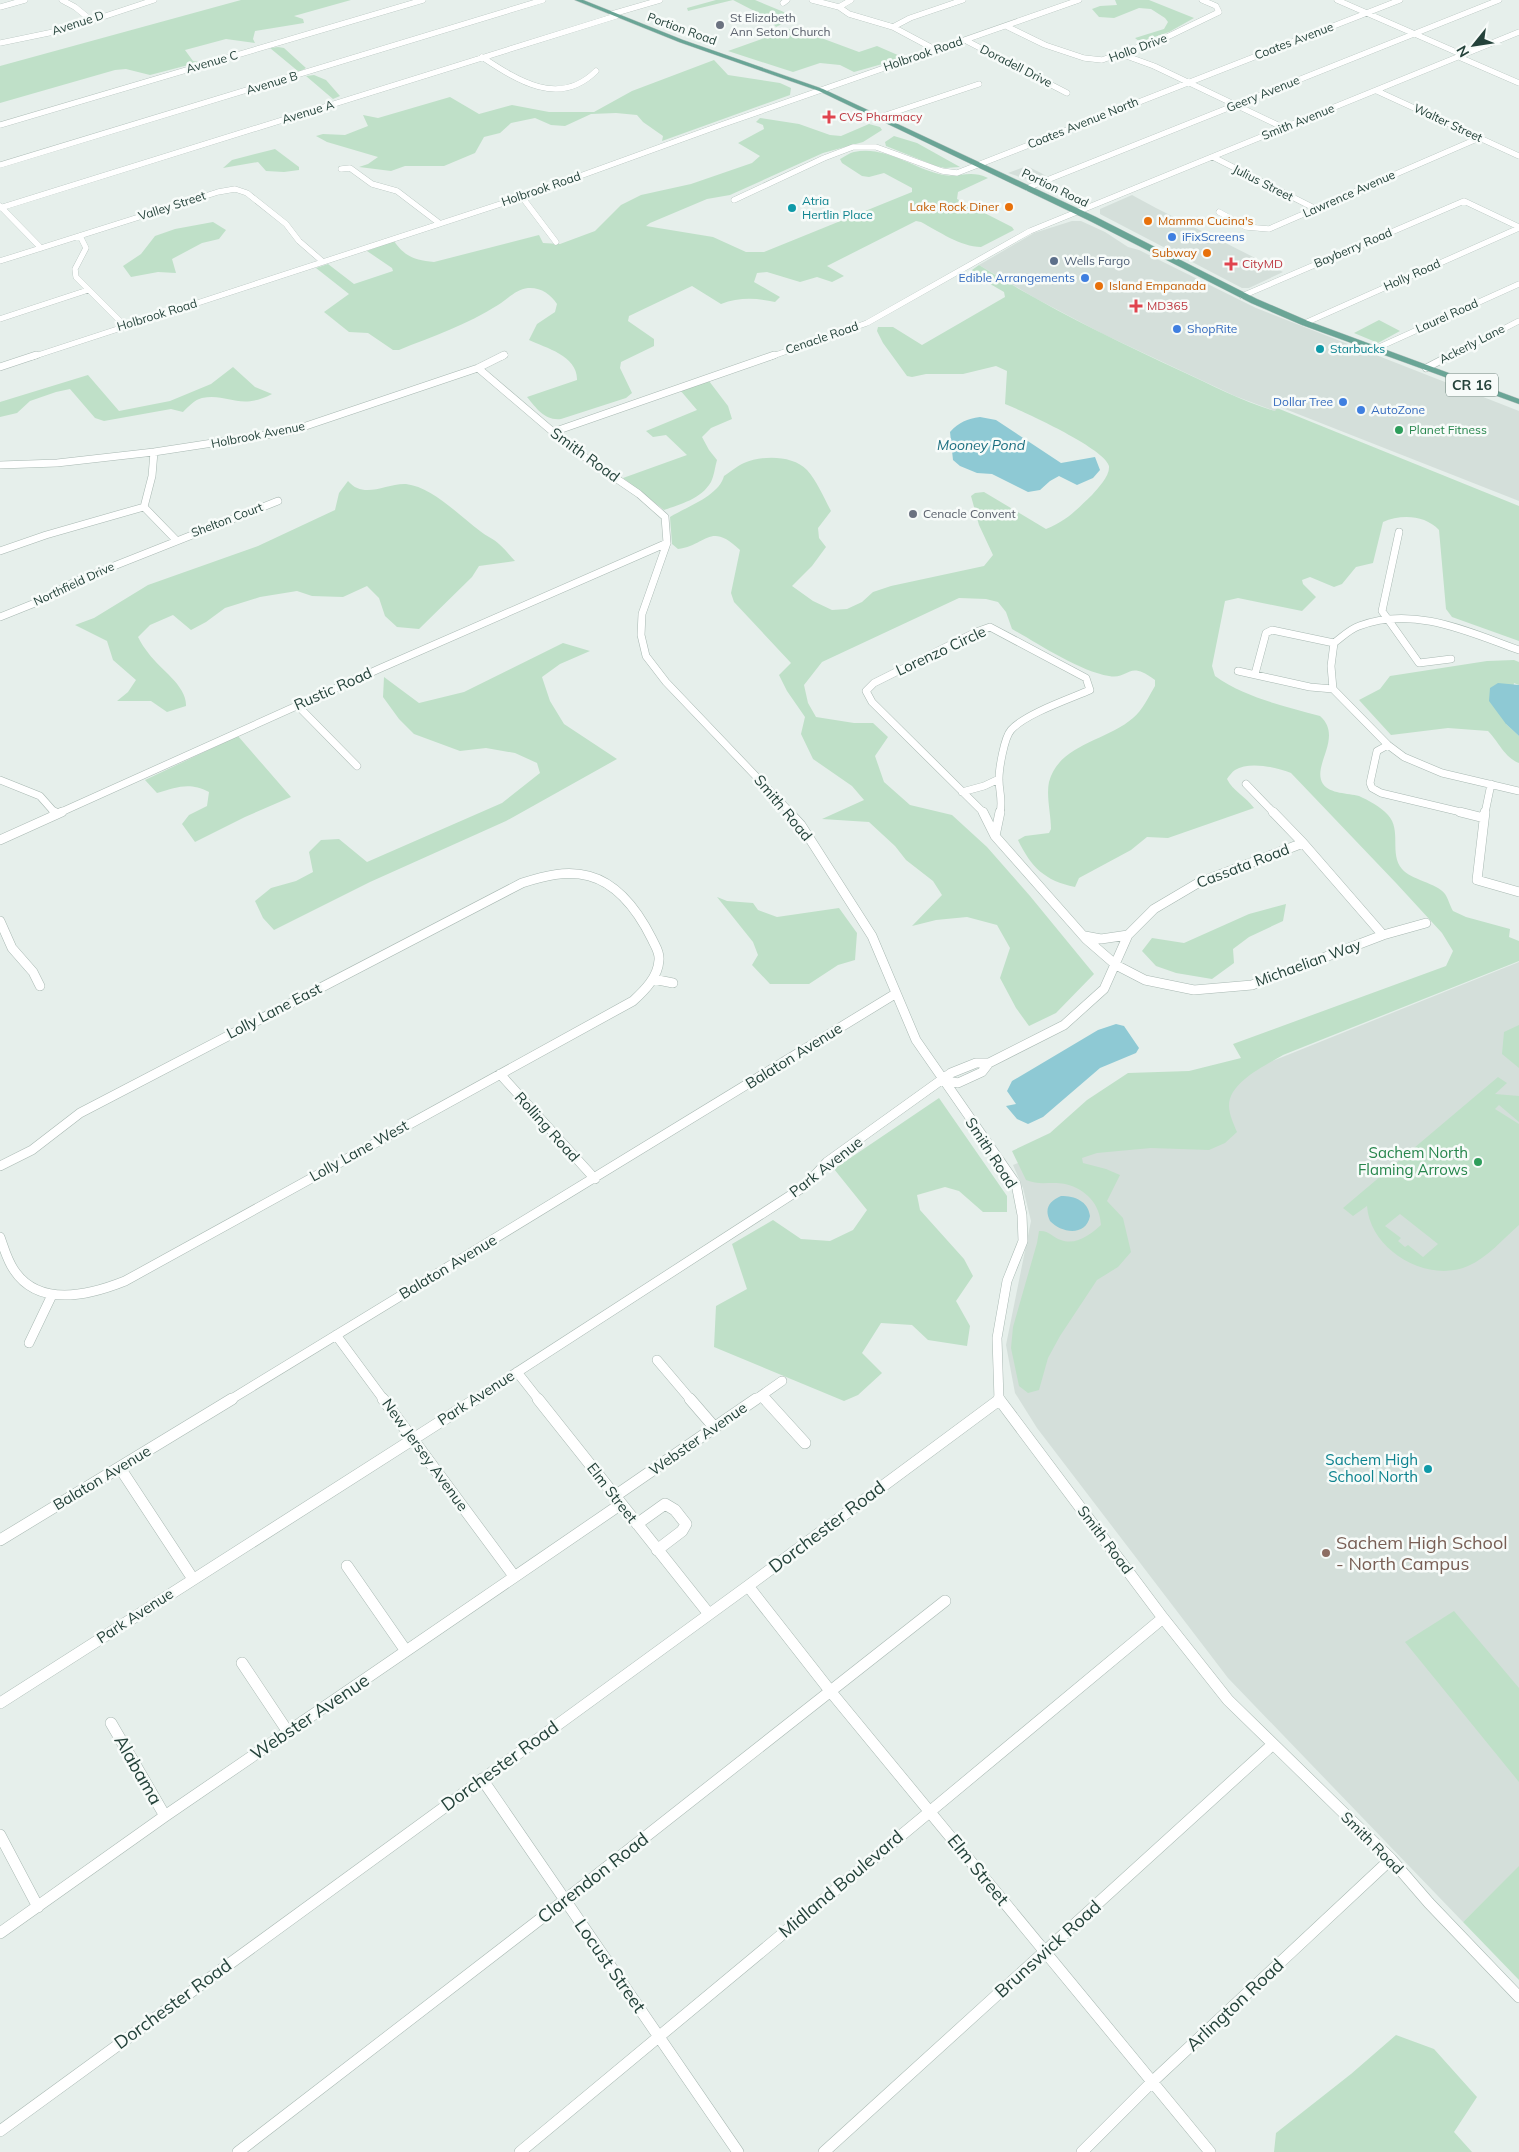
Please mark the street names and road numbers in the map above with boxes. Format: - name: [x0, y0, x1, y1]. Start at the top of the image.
- street label: Avenue D: [50, 7, 106, 38]
- street label: Portion Road: [646, 9, 719, 48]
- street label: Coates Avenue: [1252, 19, 1335, 62]
- street label: Hollo Drive: [1107, 30, 1169, 65]
- street label: Holbrook Road: [881, 33, 964, 74]
- street label: Doradell Drive: [978, 41, 1055, 90]
- street label: Avenue C: [184, 47, 239, 76]
- street label: Avenue B: [244, 68, 299, 97]
- street label: Geery Avenue: [1224, 72, 1302, 115]
- street label: Coates Avenue North: [1025, 93, 1140, 152]
- street label: Avenue A: [280, 96, 336, 127]
- street label: Smith Avenue: [1259, 100, 1336, 143]
- street label: Walter Street: [1411, 100, 1485, 145]
- street label: Julius Street: [1231, 161, 1296, 204]
- street label: Portion Road: [1019, 165, 1091, 210]
- street label: Lawrence Avenue: [1300, 167, 1397, 221]
- street label: Holbrook Road: [499, 168, 582, 209]
- street label: Valley Street: [136, 188, 207, 223]
- street label: Bayberry Road: [1311, 224, 1394, 271]
- street label: Holly Road: [1381, 255, 1443, 294]
- street label: Holbrook Road: [115, 295, 199, 334]
- street label: Laurel Road: [1413, 295, 1480, 336]
- street label: Cenacle Road: [783, 318, 860, 357]
- street label: Ackerly Lane: [1437, 321, 1507, 366]
- road number: CR 16: [1446, 374, 1498, 396]
- street label: Holbrook Avenue: [210, 418, 306, 451]
- street label: Smith Road: [547, 423, 624, 486]
- street label: Shelton Court: [189, 499, 265, 540]
- street label: Northfield Drive: [31, 558, 117, 609]
- street label: Lorenzo Circle: [893, 621, 989, 680]
- street label: Rustic Road: [291, 663, 375, 714]
- street label: Smith Road: [750, 771, 817, 845]
- street label: Cassata Road: [1194, 839, 1292, 892]
- street label: Michaelian Way: [1252, 935, 1363, 991]
- street label: Lolly Lane East: [223, 978, 324, 1043]
- street label: Balaton Avenue: [742, 1018, 846, 1093]
- street label: Rolling Road: [511, 1088, 584, 1166]
- street label: Smith Road: [961, 1114, 1021, 1192]
- street label: Lolly Lane West: [306, 1116, 412, 1186]
- street label: Park Avenue: [785, 1132, 866, 1201]
- street label: Balaton Avenue: [396, 1230, 500, 1303]
- street label: Park Avenue: [434, 1366, 518, 1429]
- street label: New Jersey Avenue: [378, 1395, 473, 1515]
- street label: Webster Avenue: [645, 1398, 750, 1479]
- street label: Balaton Avenue: [50, 1441, 154, 1514]
- street label: Elm Street: [583, 1459, 642, 1527]
- street label: Dorchester Road: [764, 1475, 889, 1578]
- street label: Smith Road: [1073, 1502, 1137, 1578]
- street label: Park Avenue: [93, 1584, 177, 1647]
- street label: Webster Avenue: [246, 1668, 373, 1765]
- street label: Dorchester Road: [436, 1715, 563, 1816]
- street label: Alabama: [109, 1731, 168, 1809]
- street label: Smith Road: [1337, 1807, 1408, 1878]
- street label: Midland Boulevard: [774, 1825, 908, 1943]
- street label: Clarendon Road: [533, 1827, 653, 1928]
- street label: Elm Street: [943, 1829, 1014, 1910]
- street label: Brunswick Road: [990, 1895, 1106, 2002]
- street label: Locust Street: [570, 1915, 651, 2017]
- street label: Dorchester Road: [109, 1953, 236, 2054]
- street label: Arlington Road: [1181, 1953, 1288, 2056]

